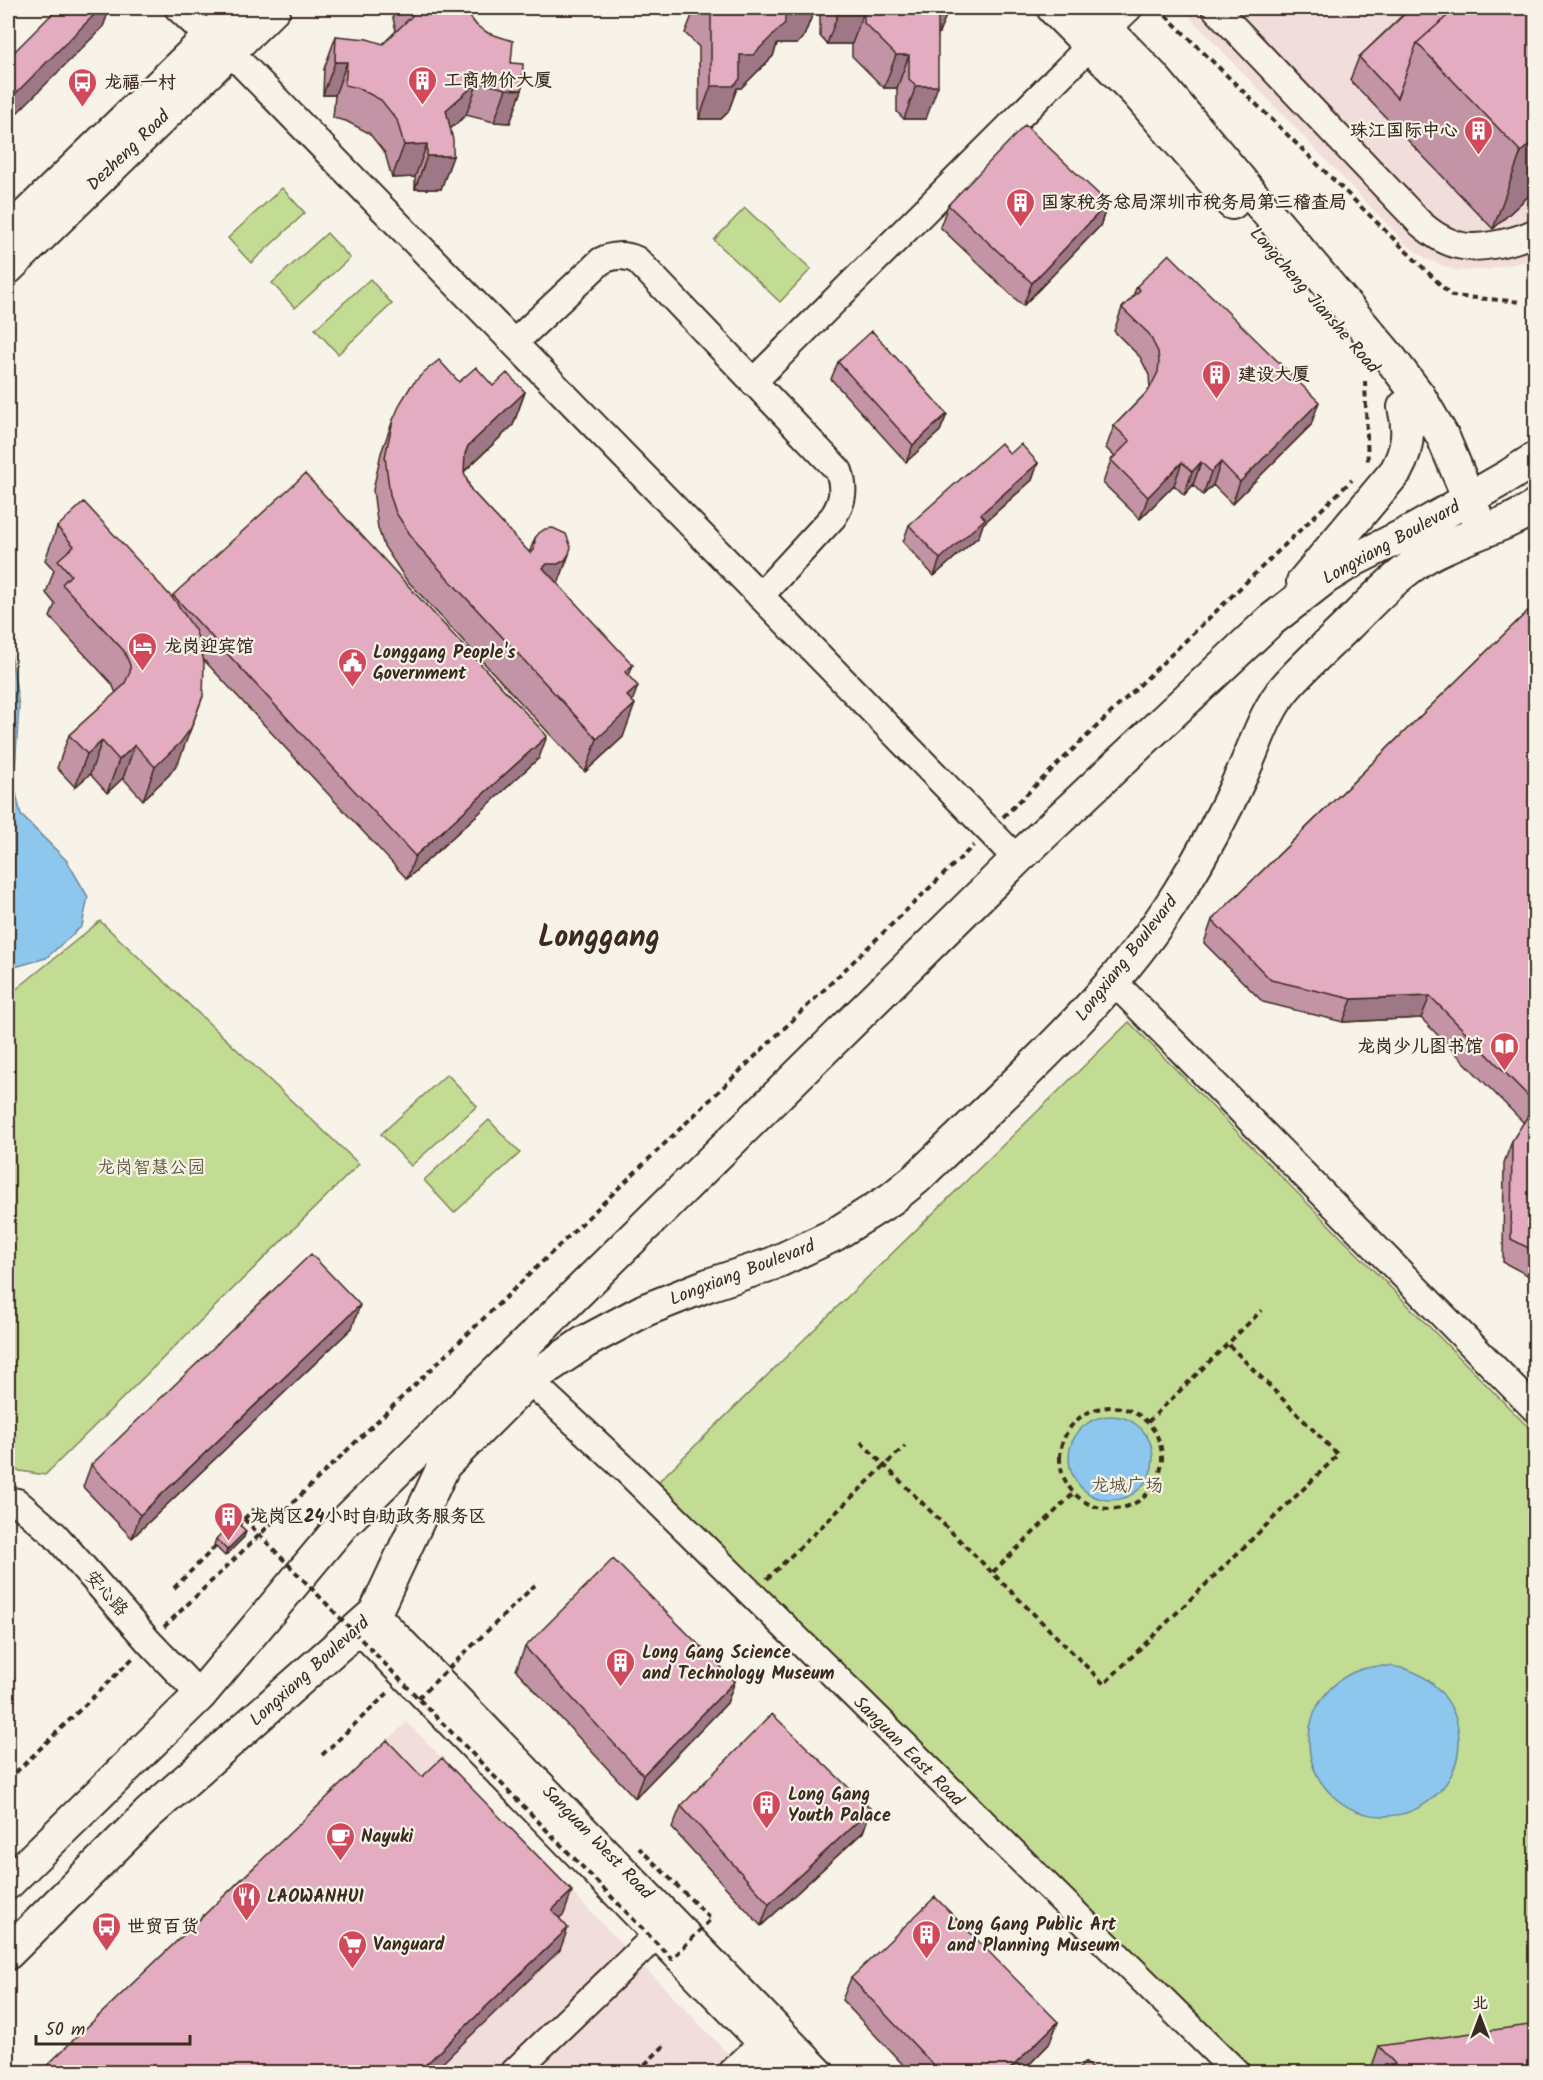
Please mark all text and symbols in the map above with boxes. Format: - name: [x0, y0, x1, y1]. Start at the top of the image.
- building icon: 工商物价大厦: [407, 64, 439, 106]
- bus stop icon: 龙福一村: [67, 66, 99, 108]
- place label: 工商物价大厦: [444, 67, 552, 96]
- place label: 龙福一村: [104, 69, 176, 98]
- street label: Dezheng Road: [81, 103, 178, 199]
- building icon: 珠江国际中心: [1463, 114, 1495, 156]
- place label: 珠江国际中心: [1350, 117, 1458, 146]
- building icon: 国家税务总局深圳市税务局第三稽查局: [1004, 186, 1036, 228]
- place label: 国家税务总局深圳市税务局第三稽查局: [1041, 189, 1347, 218]
- street label: Longcheng Jianshe Road: [1242, 221, 1387, 382]
- building icon: 建设大厦: [1201, 358, 1233, 400]
- place label: 建设大厦: [1238, 361, 1310, 390]
- street label: Longxiang Boulevard: [1317, 493, 1467, 593]
- hotel icon: 龙岗迎宾馆: [127, 630, 159, 672]
- place label: 龙岗迎宾馆: [164, 633, 254, 662]
- place label: Longgang People's Government: [373, 639, 516, 689]
- public building icon: Longgang People's Government: [336, 646, 368, 688]
- street label: Longxiang Boulevard: [1068, 889, 1187, 1028]
- district label: Longgang: [538, 914, 660, 962]
- library icon: 龙岗少儿图书馆: [1488, 1030, 1520, 1072]
- place label: 龙岗少儿图书馆: [1357, 1033, 1483, 1062]
- park label: 龙岗智慧公园: [97, 1154, 205, 1183]
- street label: Longxiang Boulevard: [666, 1232, 820, 1314]
- park label: 龙城广场: [1091, 1472, 1163, 1501]
- building icon: 龙岗区24小时自助政务服务区: [213, 1500, 245, 1542]
- place label: 龙岗区24小时自助政务服务区: [250, 1503, 486, 1532]
- street label: 安心路: [77, 1564, 135, 1624]
- street label: Longxiang Boulevard: [243, 1609, 378, 1734]
- place label: Long Gang Science and Technology Museum: [642, 1639, 835, 1689]
- building icon: Long Gang Science and Technology Museum: [605, 1646, 637, 1688]
- street label: Sanguan East Road: [846, 1690, 971, 1815]
- street label: Sanguan West Road: [534, 1779, 660, 1908]
- place label: Long Gang Youth Palace: [788, 1781, 891, 1831]
- building icon: Long Gang Youth Palace: [751, 1788, 783, 1830]
- cafe icon: Nayuki: [324, 1820, 356, 1862]
- place label: Nayuki: [361, 1823, 414, 1852]
- restaurant icon: LAOWANHUI: [230, 1880, 262, 1922]
- place label: LAOWANHUI: [267, 1883, 365, 1912]
- bus stop icon: 世贸百货: [90, 1910, 122, 1952]
- place label: Long Gang Public Art and Planning Museum: [947, 1911, 1120, 1961]
- place label: 世贸百货: [127, 1913, 199, 1942]
- building icon: Long Gang Public Art and Planning Museum: [910, 1918, 942, 1960]
- supermarket icon: Vanguard: [336, 1928, 368, 1970]
- place label: Vanguard: [373, 1931, 445, 1960]
- north arrow: [1450, 1987, 1510, 2047]
- text: 北: [1472, 1991, 1488, 2016]
- scale bar: [36, 2008, 190, 2046]
- text: 50 m: [45, 2016, 85, 2045]

